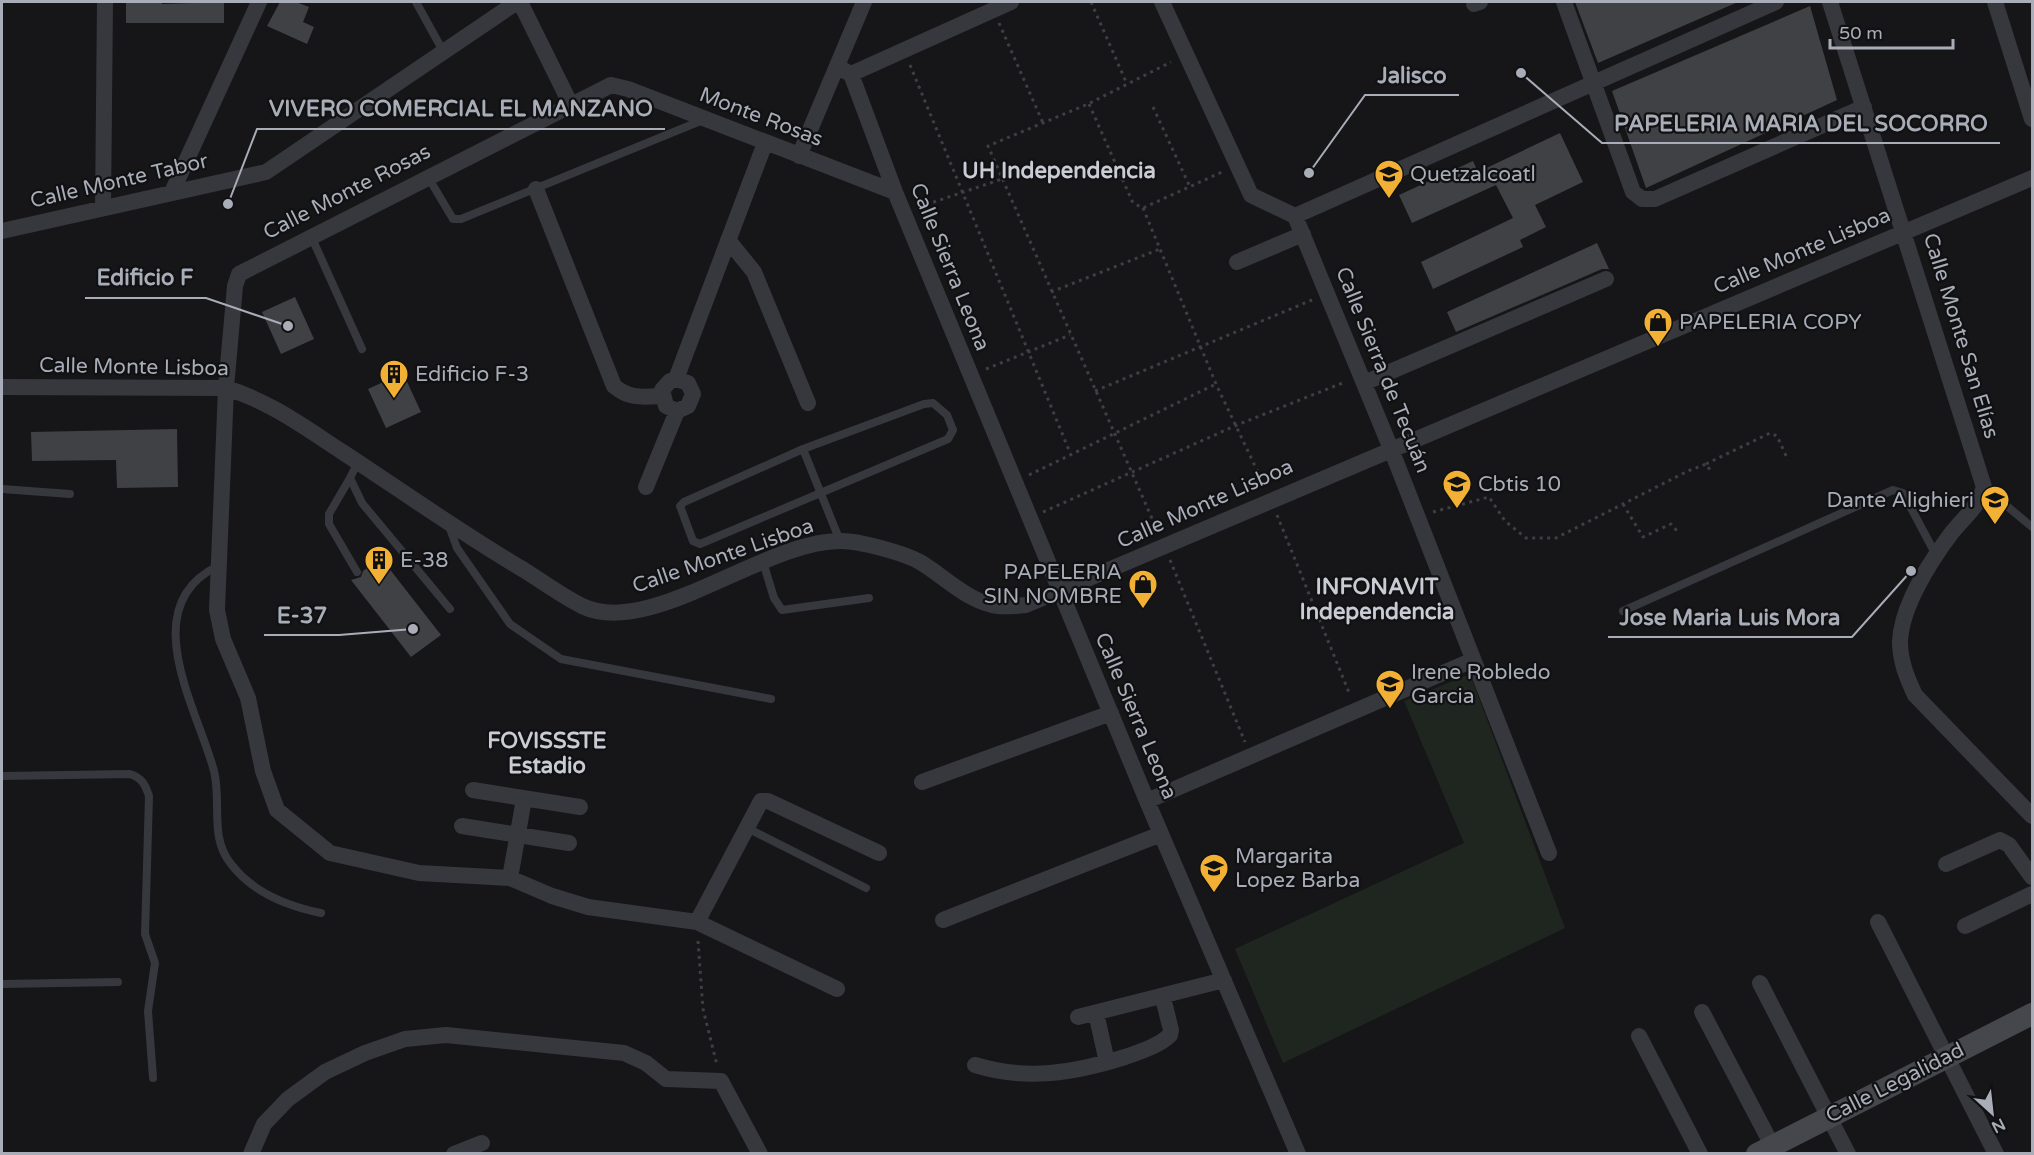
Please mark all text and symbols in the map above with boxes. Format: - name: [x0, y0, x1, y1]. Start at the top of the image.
- scale bar: [1830, 12, 1953, 50]
- text: 50 m: [1839, 22, 1883, 44]
- callout: Jalisco: [1365, 55, 1459, 95]
- text: Jalisco: [1376, 63, 1447, 89]
- street label: Monte Rosas: [696, 82, 826, 152]
- callout: VIVERO COMERCIAL EL MANZANO: [257, 89, 665, 129]
- text: VIVERO COMERCIAL EL MANZANO: [269, 96, 653, 122]
- callout: PAPELERIA MARIA DEL SOCORRO: [1602, 103, 2000, 143]
- text: PAPELERIA MARIA DEL SOCORRO: [1614, 111, 1988, 137]
- street label: Calle Monte Rosas: [259, 139, 435, 245]
- street label: Calle Monte Tabor: [28, 148, 210, 214]
- district label: UH Independencia: [962, 158, 1156, 184]
- school or university icon: Quetzalcoatl: [1373, 158, 1405, 200]
- place label: Quetzalcoatl: [1410, 162, 1536, 187]
- street label: Calle Sierra Leona: [905, 179, 995, 355]
- street label: Calle Monte Lisboa: [1710, 202, 1894, 300]
- street label: Calle Monte San Elías: [1918, 230, 2004, 442]
- callout: Edificio F: [85, 258, 206, 298]
- street label: Calle Sierra de Tecuán: [1330, 263, 1436, 477]
- text: Edificio F: [97, 265, 194, 291]
- shop icon: PAPELERIA COPY: [1642, 306, 1674, 348]
- place label: PAPELERIA COPY: [1679, 310, 1862, 335]
- street label: Calle Monte Lisboa: [39, 353, 229, 381]
- building icon: Edificio F-3: [378, 358, 410, 400]
- place label: Edificio F-3: [415, 362, 529, 387]
- street label: Calle Monte Lisboa: [1113, 454, 1297, 554]
- school or university icon: Cbtis 10: [1441, 468, 1473, 510]
- place label: Cbtis 10: [1478, 472, 1561, 497]
- school or university icon: Dante Alighieri: [1979, 484, 2011, 526]
- place label: Dante Alighieri: [1826, 488, 1974, 513]
- street label: Calle Monte Lisboa: [629, 513, 817, 599]
- building icon: E-38: [363, 544, 395, 586]
- place label: E-38: [400, 548, 448, 573]
- place label: PAPELERIA SIN NOMBRE: [984, 560, 1122, 609]
- shop icon: PAPELERIA SIN NOMBRE: [1127, 568, 1159, 610]
- district label: INFONAVIT Independencia: [1300, 574, 1454, 625]
- callout: E-37: [264, 595, 339, 635]
- callout: Jose Maria Luis Mora: [1608, 597, 1852, 637]
- text: E-37: [277, 603, 327, 629]
- text: Jose Maria Luis Mora: [1619, 605, 1840, 631]
- street label: Calle Sierra Leona: [1090, 629, 1182, 803]
- place label: Irene Robledo Garcia: [1411, 660, 1551, 709]
- school or university icon: Irene Robledo Garcia: [1374, 668, 1406, 710]
- district label: FOVISSSTE Estadio: [487, 728, 607, 779]
- place label: Margarita Lopez Barba: [1235, 844, 1360, 893]
- school or university icon: Margarita Lopez Barba: [1198, 852, 1230, 894]
- street label: Calle Legalidad: [1822, 1037, 1968, 1129]
- north arrow: [1962, 1083, 2022, 1143]
- text: N: [1988, 1114, 2009, 1137]

